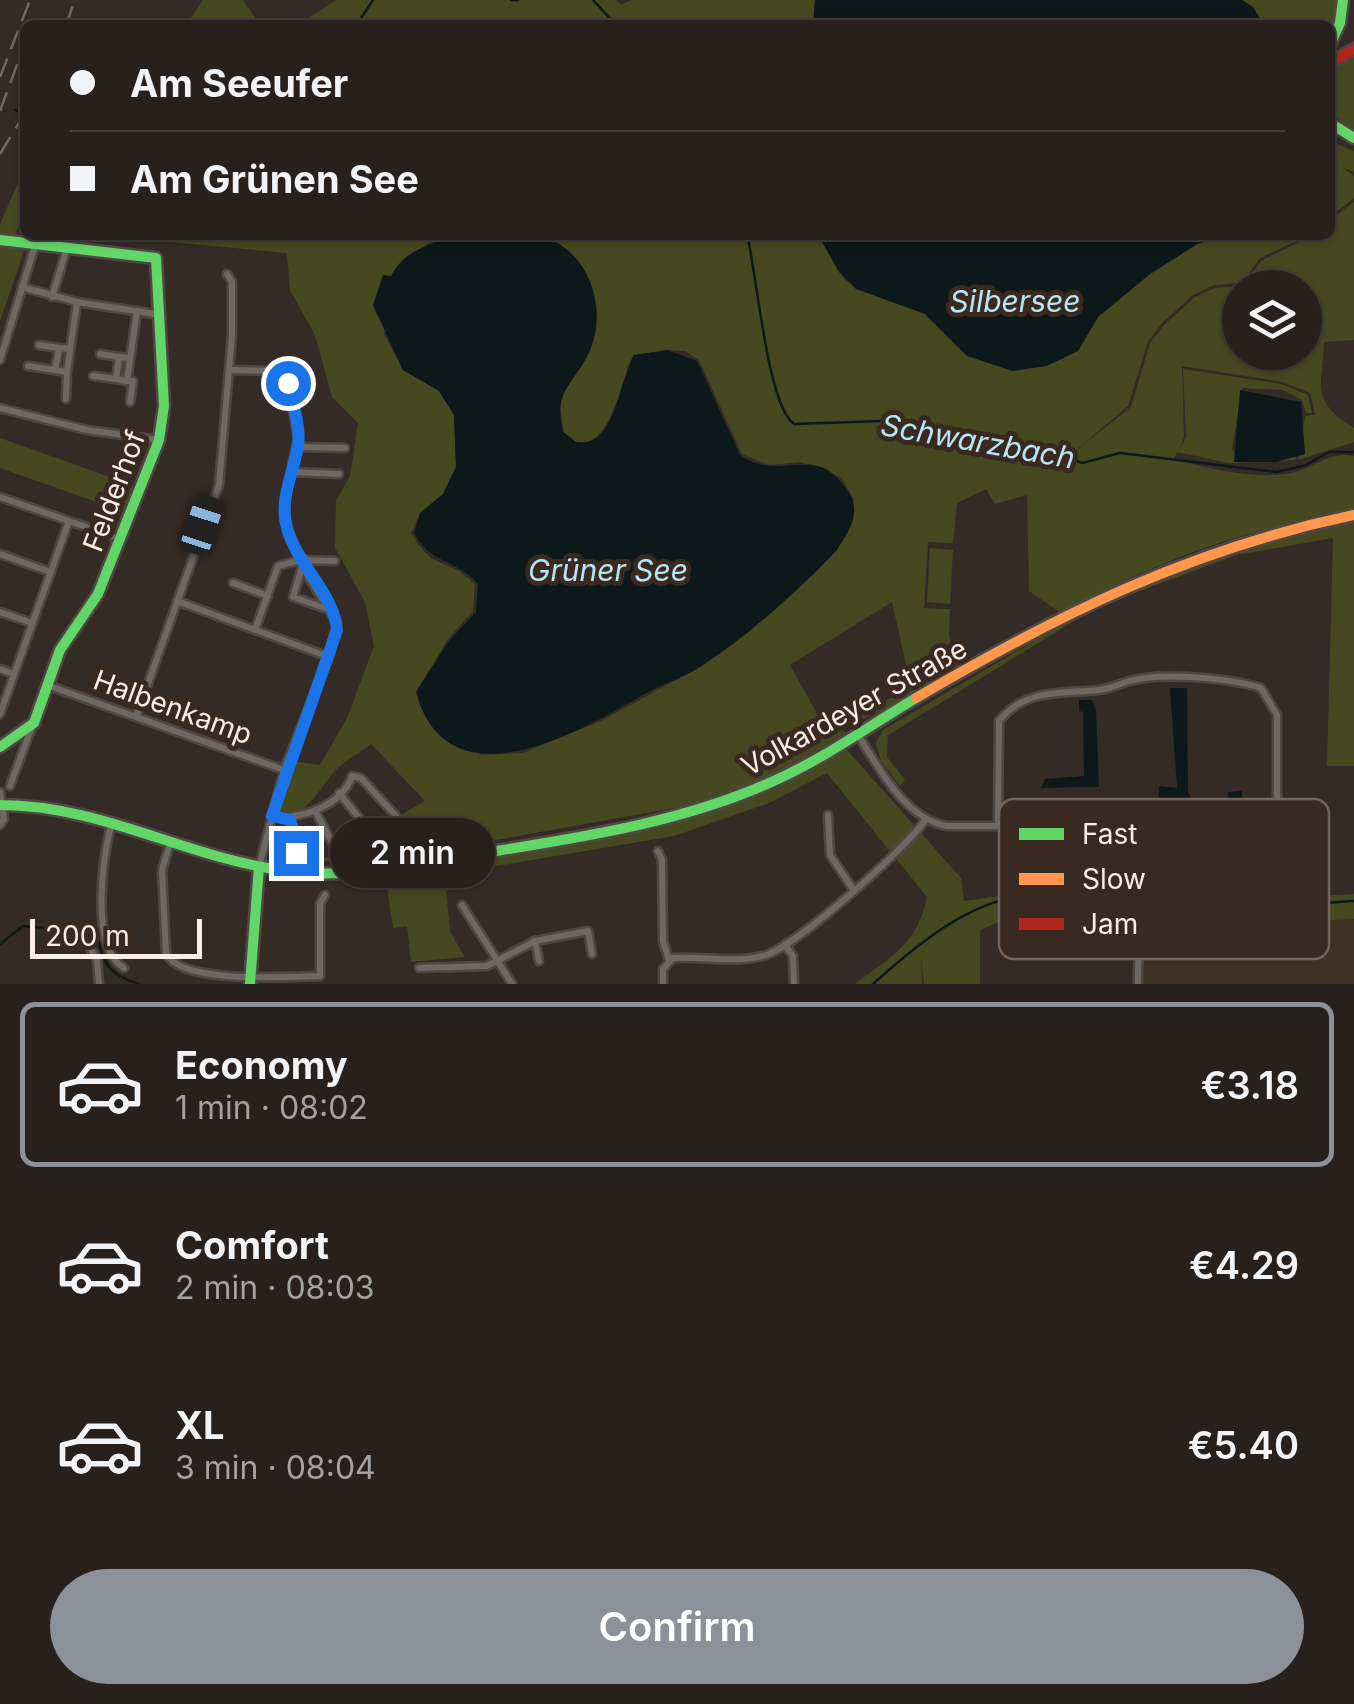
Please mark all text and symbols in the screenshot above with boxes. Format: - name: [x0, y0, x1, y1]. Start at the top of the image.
- text: Am Seeufer: [130, 60, 348, 106]
- text: Am Grünen See: [130, 156, 419, 202]
- map controls: [1222, 270, 1322, 370]
- button: layers: [1222, 270, 1322, 370]
- water label: Silbersee: [949, 283, 1081, 319]
- route start: [266, 361, 311, 406]
- water label: Schwarzbach: [878, 406, 1078, 476]
- street label: Felderhof: [75, 426, 153, 556]
- car: [178, 492, 226, 558]
- water label: Grüner See: [528, 552, 688, 588]
- street label: Volkardeyer Straße: [735, 631, 973, 783]
- street label: Halbenkamp: [89, 663, 257, 751]
- legend: [999, 799, 1329, 959]
- text: Fast: [1082, 817, 1138, 851]
- callout: 2 min: [331, 818, 496, 888]
- route end: [274, 831, 319, 876]
- text: 2 min: [370, 833, 455, 872]
- text: Slow: [1082, 862, 1146, 896]
- text: Jam: [1082, 907, 1138, 941]
- scale bar: [30, 914, 202, 958]
- text: 200 m: [45, 919, 130, 953]
- icon: car: [55, 1040, 145, 1130]
- text: Economy: [175, 1042, 348, 1088]
- text: €3.18: [1201, 1062, 1299, 1108]
- text: 1 min · 08:02: [175, 1088, 368, 1127]
- icon: car: [55, 1220, 145, 1310]
- text: Comfort: [175, 1222, 329, 1268]
- text: €4.29: [1189, 1242, 1299, 1288]
- text: 2 min · 08:03: [175, 1268, 375, 1307]
- icon: car: [55, 1400, 145, 1490]
- text: XL: [175, 1402, 225, 1448]
- text: €5.40: [1188, 1422, 1299, 1468]
- text: 3 min · 08:04: [175, 1448, 376, 1487]
- button: Confirm: [50, 1569, 1304, 1684]

